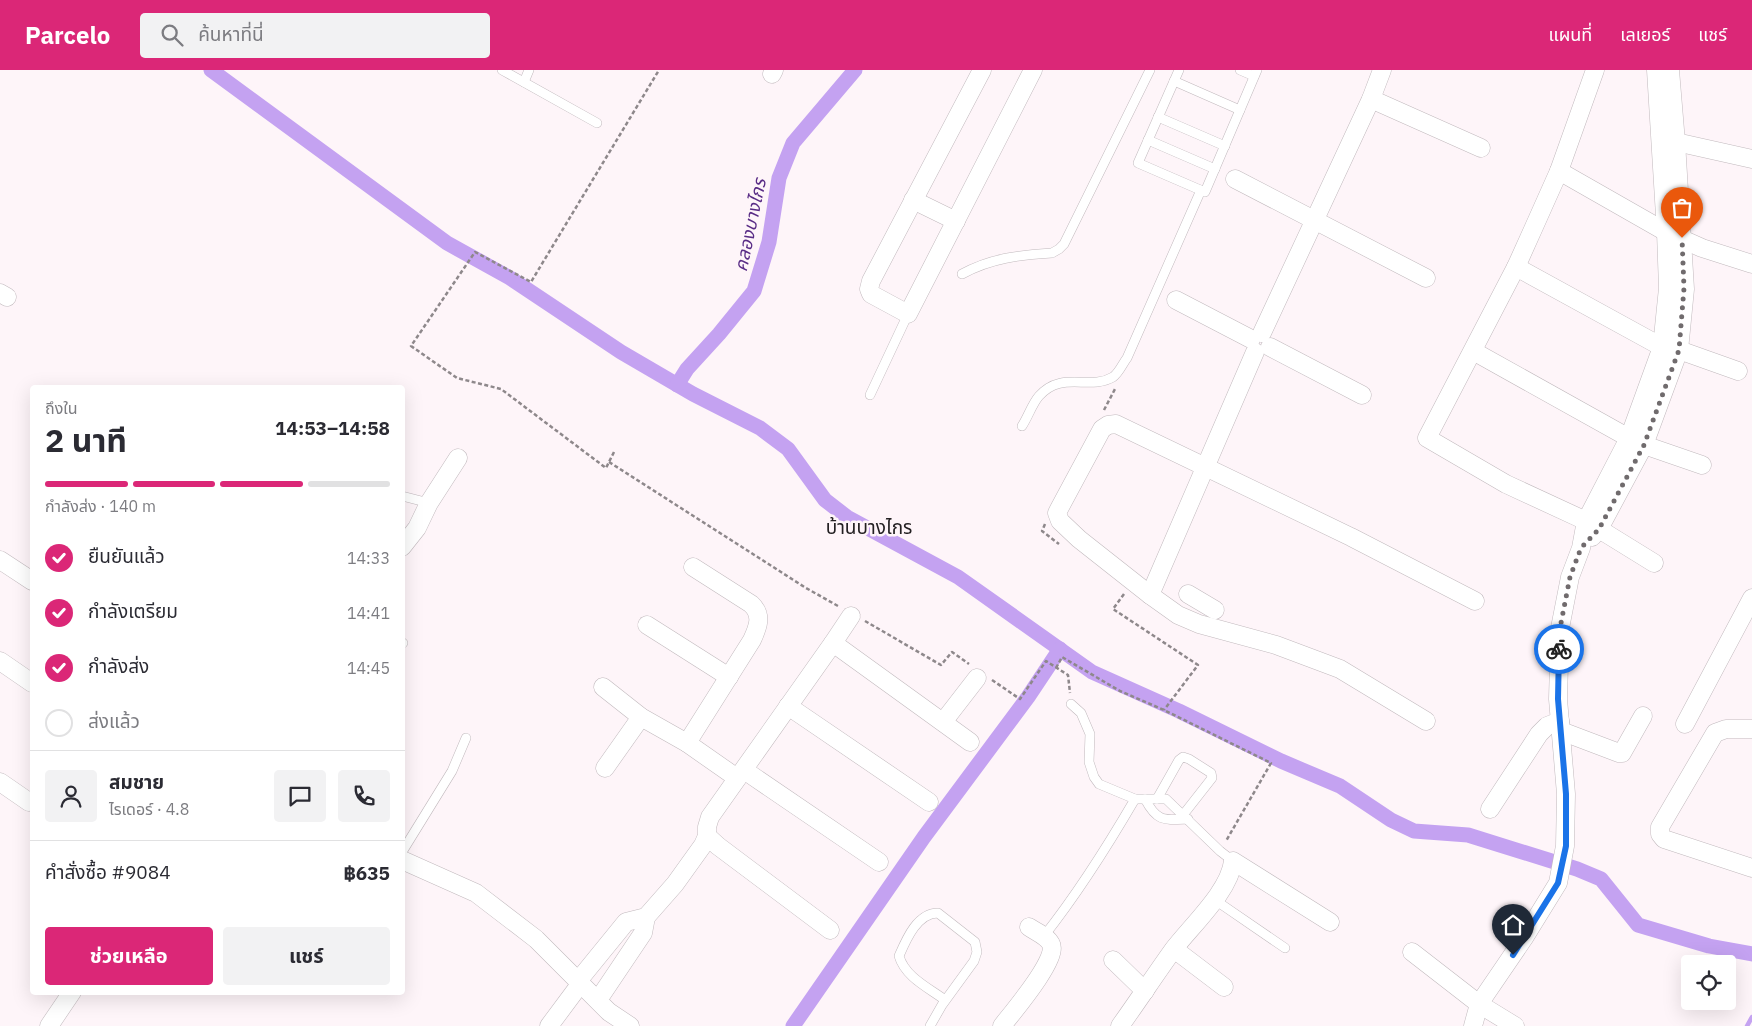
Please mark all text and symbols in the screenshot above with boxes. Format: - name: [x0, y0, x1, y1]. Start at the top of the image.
- search box: [140, 13, 490, 58]
- text: Parcelo: [25, 19, 110, 51]
- icon: search: [158, 21, 186, 49]
- text: ค้นหาที่นี่: [198, 22, 264, 46]
- text: แผนที่: [1548, 23, 1592, 46]
- text: เลเยอร์: [1620, 23, 1670, 46]
- text: แชร์: [1698, 23, 1727, 46]
- water label: คลองบางไกร: [729, 175, 771, 273]
- pin: [1661, 187, 1703, 238]
- icon: bag: [1668, 194, 1696, 222]
- text: ถึงใน: [45, 398, 78, 418]
- text: 14:53–14:58: [275, 416, 390, 440]
- text: 2 นาที: [45, 419, 127, 461]
- text: กำลังส่ง · 140 m: [45, 496, 156, 516]
- district label: บ้านบางไกร: [826, 515, 912, 539]
- icon: check: [45, 544, 73, 572]
- text: ยืนยันแล้ว: [88, 544, 165, 568]
- text: 14:33: [347, 548, 390, 568]
- icon: check: [45, 599, 73, 627]
- text: กำลังเตรียม: [88, 599, 178, 623]
- text: 14:41: [347, 603, 390, 623]
- courier: [1534, 624, 1584, 674]
- icon: bike: [1545, 635, 1573, 663]
- icon: check: [45, 654, 73, 682]
- text: กำลังส่ง: [88, 654, 149, 678]
- text: 14:45: [347, 658, 390, 678]
- text: ส่งแล้ว: [88, 709, 140, 733]
- button: person: [45, 770, 97, 822]
- text: สมชาย: [109, 770, 164, 794]
- button: chat: [274, 770, 326, 822]
- button: phone: [338, 770, 390, 822]
- text: ไรเดอร์ · 4.8: [109, 799, 189, 819]
- text: คำสั่งซื้อ #9084: [45, 860, 171, 884]
- text: ฿635: [343, 861, 390, 885]
- pin: [1492, 904, 1534, 955]
- icon: home: [1499, 911, 1527, 939]
- button: ช่วยเหลือ: [45, 927, 213, 985]
- button: แชร์: [223, 927, 390, 985]
- map controls: [1681, 955, 1736, 1010]
- button: locate: [1681, 955, 1736, 1010]

